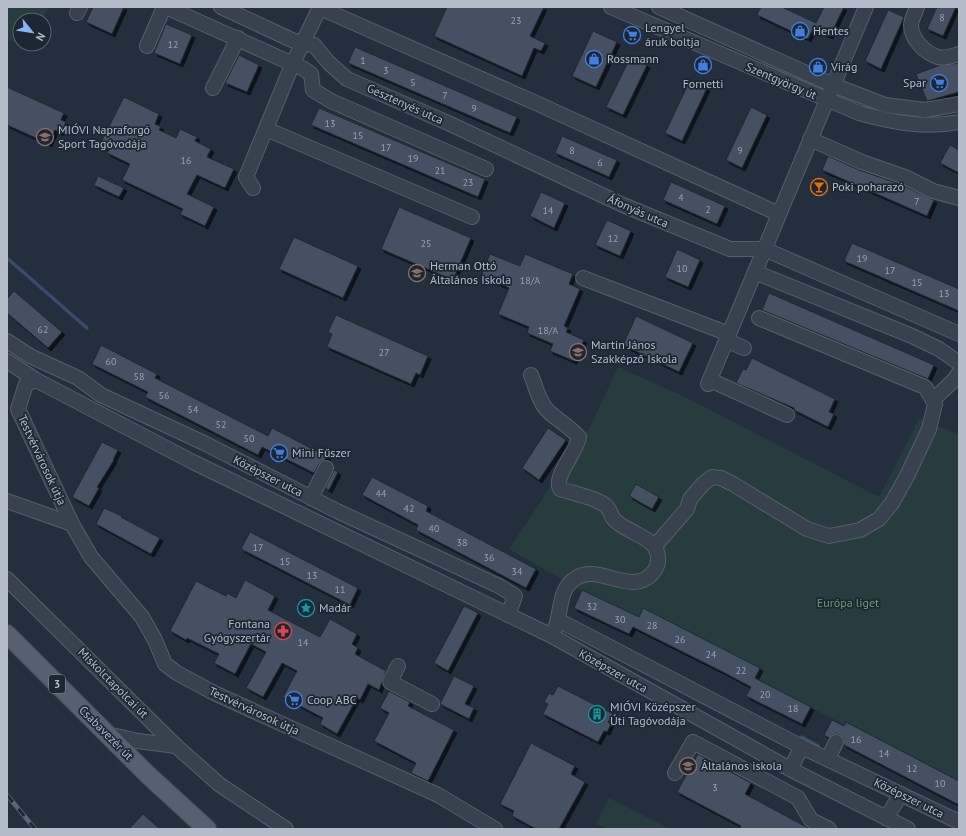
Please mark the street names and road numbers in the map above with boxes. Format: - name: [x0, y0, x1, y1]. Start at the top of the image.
- street label: Szentgyörgy út: [743, 59, 819, 102]
- street label: Gesztenyés utca: [365, 80, 446, 127]
- street label: Áfonyás utca: [605, 190, 671, 231]
- street label: Testvérvárosok útja: [15, 412, 70, 507]
- street label: Középszer utca: [231, 452, 306, 500]
- street label: Miskolctapolcai út: [75, 644, 152, 721]
- street label: Középszer utca: [576, 646, 650, 696]
- road number: 3: [49, 675, 65, 693]
- street label: Testvérvárosok útja: [207, 683, 302, 738]
- street label: Csabavezér út: [76, 702, 137, 763]
- street label: Középszer utca: [872, 774, 947, 821]

